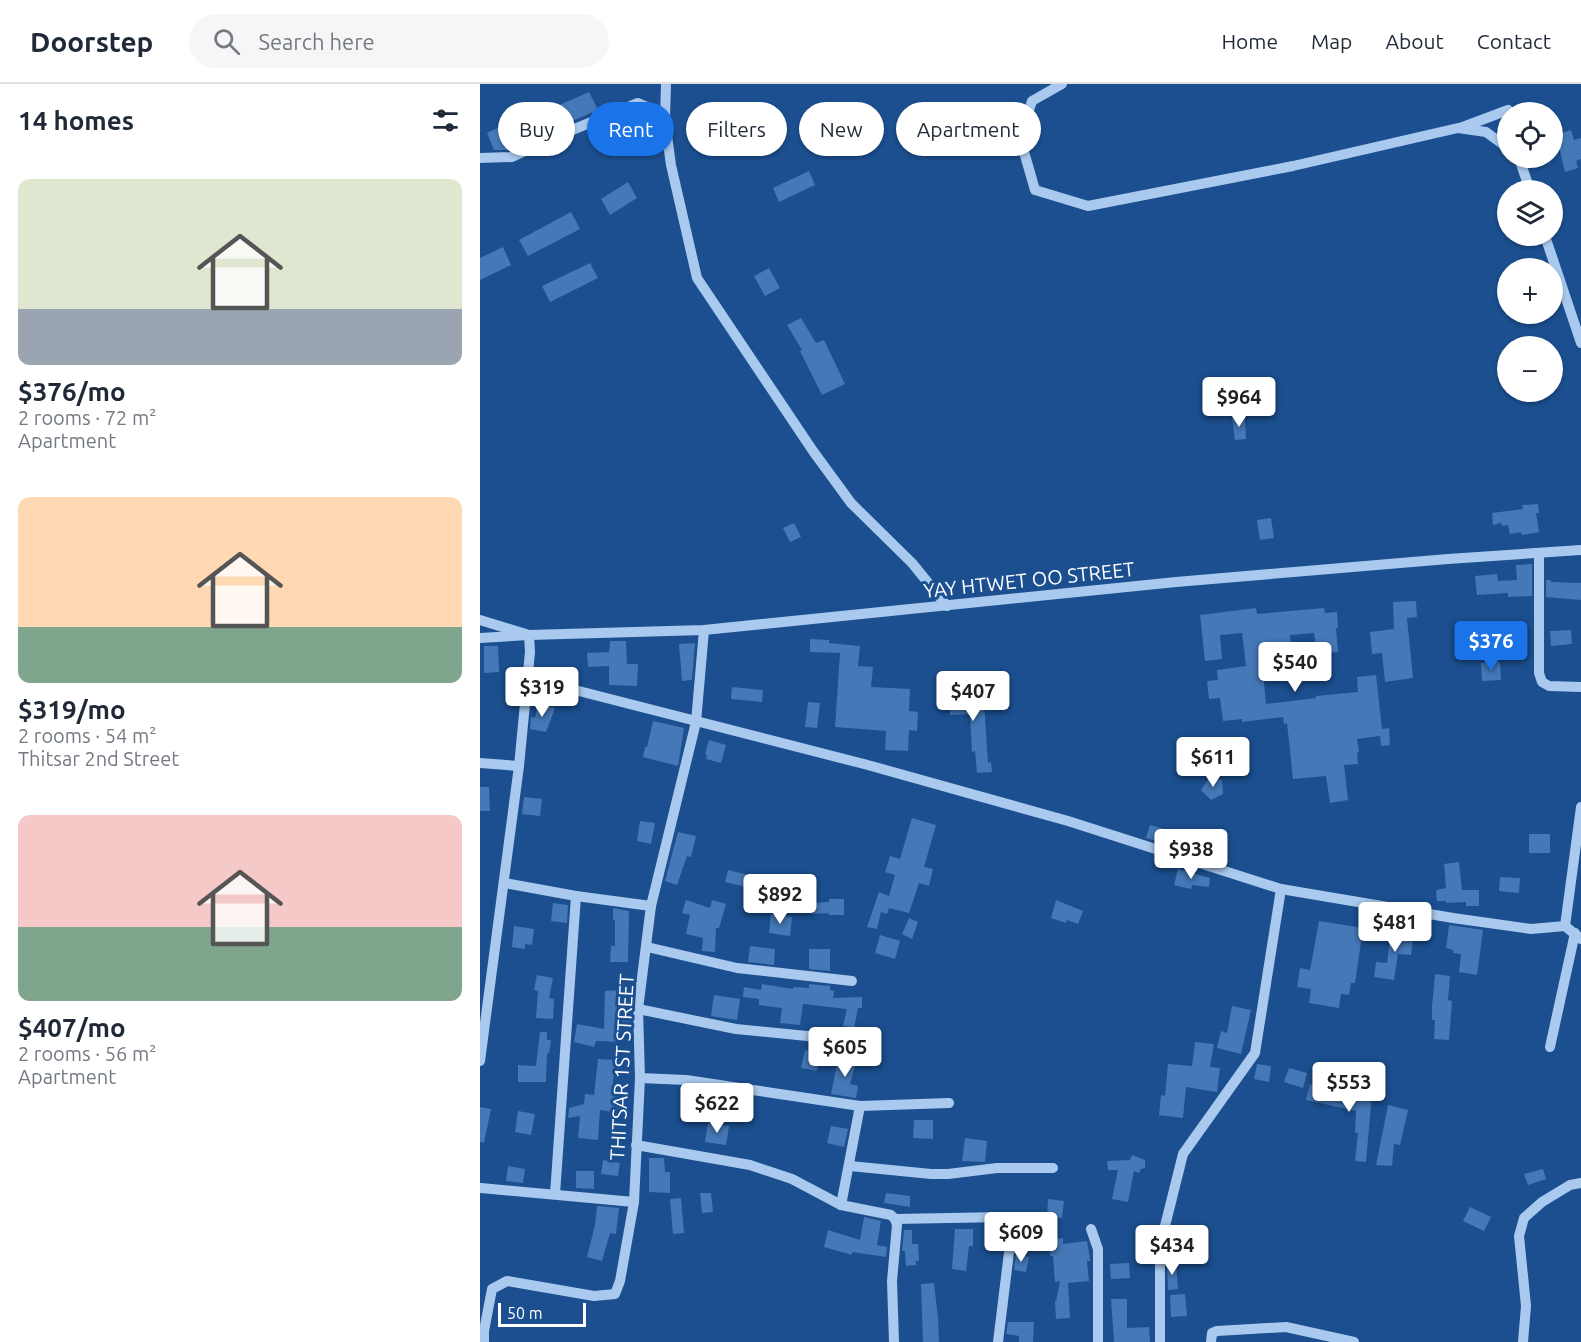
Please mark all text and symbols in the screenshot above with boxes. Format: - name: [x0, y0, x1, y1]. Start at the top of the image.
- search box: [189, 14, 609, 68]
- icon: search: [210, 25, 243, 58]
- text: Doorstep: [30, 26, 153, 57]
- text: Search here: [258, 29, 375, 54]
- text: Home: [1221, 29, 1278, 53]
- text: Map: [1311, 29, 1352, 53]
- text: About: [1385, 29, 1444, 53]
- text: Contact: [1477, 29, 1551, 53]
- chip: Buy: [498, 102, 575, 156]
- chip: Rent: [587, 102, 674, 156]
- chip: Filters: [686, 102, 787, 156]
- chip: New: [799, 102, 884, 156]
- chip: Apartment: [896, 102, 1041, 156]
- map controls: [1497, 102, 1563, 402]
- button: locate: [1497, 102, 1563, 168]
- icon: filters: [429, 104, 462, 137]
- text: 14 homes: [18, 106, 134, 135]
- button: layers: [1497, 180, 1563, 246]
- icon: home: [186, 218, 294, 326]
- button: +: [1497, 258, 1563, 324]
- button: −: [1497, 336, 1563, 402]
- text: $376/mo: [18, 377, 126, 406]
- pin: $964: [1203, 377, 1275, 428]
- text: $964: [1216, 385, 1262, 408]
- text: 2 rooms · 72 m²: [18, 406, 156, 429]
- text: Apartment: [18, 429, 116, 452]
- icon: home: [186, 536, 294, 644]
- street label: YAY HTWET OO STREET: [922, 557, 1136, 602]
- pin: $376: [1455, 621, 1527, 672]
- text: $376: [1468, 629, 1514, 652]
- pin: $540: [1259, 642, 1331, 693]
- text: $540: [1272, 650, 1318, 673]
- pin: $319: [506, 667, 578, 718]
- pin: $407: [937, 671, 1009, 722]
- text: $319: [519, 675, 565, 698]
- text: $407: [950, 679, 996, 702]
- text: $319/mo: [18, 695, 126, 724]
- text: 2 rooms · 54 m²: [18, 724, 156, 747]
- pin: $611: [1177, 737, 1249, 788]
- text: $611: [1190, 745, 1236, 768]
- text: Thitsar 2nd Street: [18, 747, 179, 770]
- pin: $938: [1155, 829, 1227, 880]
- text: $938: [1168, 837, 1214, 860]
- icon: home: [186, 854, 294, 962]
- pin: $892: [744, 874, 816, 925]
- text: $892: [757, 882, 803, 905]
- pin: $481: [1359, 902, 1431, 953]
- text: $481: [1372, 910, 1418, 933]
- street label: THITSAR 1ST STREET: [605, 973, 638, 1161]
- text: $407/mo: [18, 1013, 126, 1042]
- pin: $605: [809, 1027, 881, 1078]
- text: $605: [822, 1035, 868, 1058]
- text: 2 rooms · 56 m²: [18, 1042, 156, 1065]
- pin: $553: [1313, 1062, 1385, 1113]
- text: Apartment: [18, 1065, 116, 1088]
- text: $553: [1326, 1070, 1372, 1093]
- pin: $622: [681, 1083, 753, 1134]
- text: $622: [694, 1091, 740, 1114]
- pin: $609: [985, 1212, 1057, 1263]
- text: $609: [998, 1220, 1044, 1243]
- pin: $434: [1136, 1225, 1208, 1276]
- text: $434: [1149, 1233, 1195, 1256]
- scale bar: [498, 1300, 586, 1328]
- text: 50 m: [507, 1304, 543, 1322]

